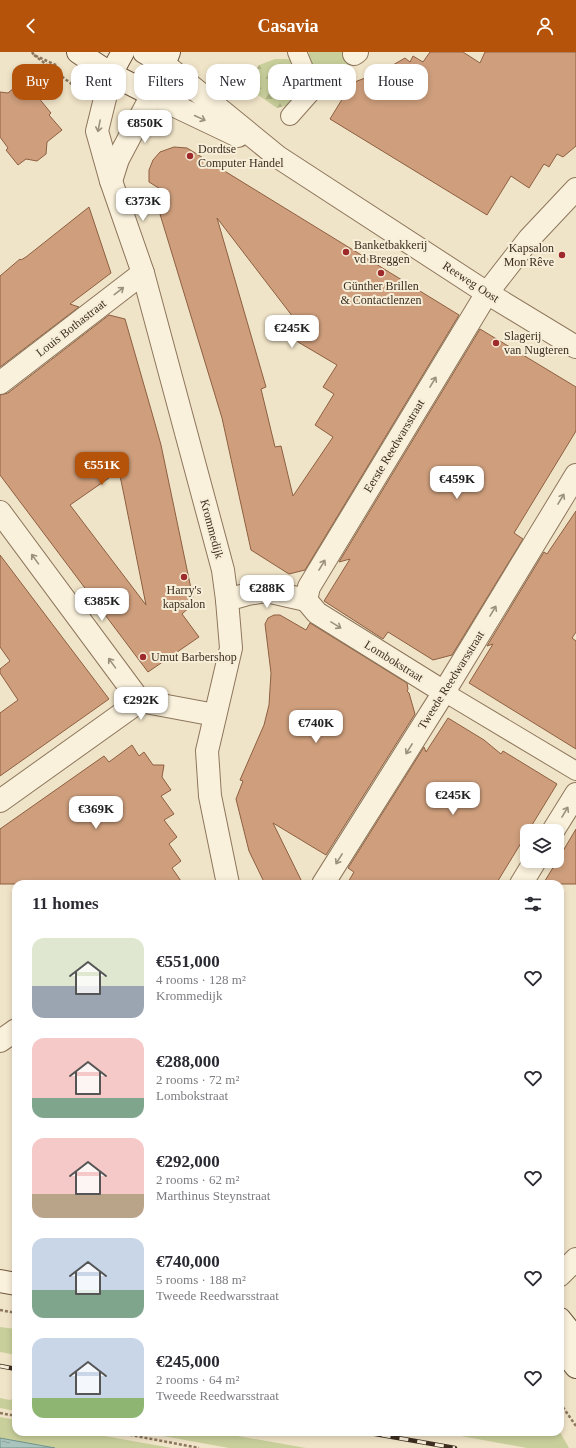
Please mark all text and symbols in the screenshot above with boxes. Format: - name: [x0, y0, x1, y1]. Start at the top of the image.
- icon: back: [20, 15, 42, 37]
- icon: person: [534, 15, 556, 37]
- text: Casavia: [257, 16, 319, 36]
- chip: Buy: [12, 64, 63, 100]
- chip: Rent: [71, 64, 126, 100]
- chip: Filters: [134, 64, 198, 100]
- chip: New: [206, 64, 260, 100]
- chip: Apartment: [268, 64, 356, 100]
- chip: House: [364, 64, 428, 100]
- pin: €850K: [117, 110, 173, 144]
- text: €850K: [127, 115, 163, 130]
- one-way arrow: [193, 115, 205, 122]
- one-way arrow: [94, 119, 102, 132]
- place label: Dordtse Computer Handel: [198, 142, 284, 170]
- marker: Dordtse Computer Handel: [185, 151, 195, 161]
- pin: €373K: [115, 188, 171, 222]
- text: €373K: [125, 193, 161, 208]
- place label: Banketbakkerij vd Breggen: [354, 238, 427, 266]
- place label: Kapsalon Mon Rêve: [504, 241, 554, 269]
- marker: Banketbakkerij vd Breggen: [341, 247, 351, 257]
- marker: Kapsalon Mon Rêve: [557, 250, 567, 260]
- street label: Reeweg Oost: [440, 259, 502, 306]
- marker: Günther Brillen & Contactlenzen: [376, 268, 386, 278]
- place label: Günther Brillen & Contactlenzen: [341, 279, 421, 307]
- one-way arrow: [114, 287, 125, 295]
- street label: Louis Bothastraat: [33, 296, 109, 360]
- pin: €245K: [264, 315, 320, 349]
- text: €245K: [274, 320, 310, 335]
- place label: Slagerij van Nugteren: [504, 329, 569, 357]
- marker: Slagerij van Nugteren: [491, 338, 501, 348]
- one-way arrow: [429, 377, 437, 388]
- street label: Eerste Reedwarsstraat: [361, 396, 428, 495]
- pin: €551K: [74, 452, 130, 486]
- text: €551K: [84, 457, 120, 472]
- pin: €459K: [429, 466, 485, 500]
- text: €459K: [439, 471, 475, 486]
- one-way arrow: [557, 494, 565, 505]
- street label: Krommedijk: [197, 498, 227, 560]
- one-way arrow: [30, 553, 39, 564]
- one-way arrow: [318, 560, 326, 571]
- marker: Harry's kapsalon: [179, 572, 189, 582]
- pin: €288K: [239, 575, 295, 609]
- text: €288K: [249, 580, 285, 595]
- place label: Harry's kapsalon: [163, 583, 205, 611]
- pin: €385K: [74, 588, 130, 622]
- text: €385K: [84, 593, 120, 608]
- one-way arrow: [490, 605, 498, 617]
- one-way arrow: [330, 621, 341, 629]
- street label: Tweede Reedwarsstraat: [415, 628, 487, 732]
- street label: Lombokstraat: [362, 637, 427, 685]
- place label: Umut Barbershop: [151, 650, 237, 664]
- marker: Umut Barbershop: [138, 652, 148, 662]
- one-way arrow: [108, 658, 116, 669]
- pin: €292K: [113, 687, 169, 721]
- text: €292K: [123, 692, 159, 707]
- pin: €740K: [288, 710, 344, 744]
- text: €740K: [298, 715, 334, 730]
- one-way arrow: [404, 743, 413, 754]
- pin: €245K: [425, 782, 481, 816]
- text: €245K: [435, 787, 471, 802]
- pin: €369K: [68, 796, 124, 830]
- text: €369K: [78, 801, 114, 816]
- one-way arrow: [561, 806, 569, 818]
- map controls: [520, 824, 564, 868]
- button: layers: [520, 824, 564, 868]
- one-way arrow: [335, 853, 343, 865]
- icon: filters: [522, 893, 544, 915]
- text: 11 homes: [32, 894, 99, 913]
- text: €551,000: [156, 952, 220, 971]
- icon: home: [64, 954, 112, 1002]
- icon: heart: [522, 967, 544, 989]
- text: 4 rooms · 128 m²: [156, 972, 246, 987]
- text: Krommedijk: [156, 988, 222, 1003]
- text: €288,000: [156, 1052, 220, 1071]
- icon: home: [64, 1054, 112, 1102]
- icon: heart: [522, 1067, 544, 1089]
- text: 2 rooms · 72 m²: [156, 1072, 239, 1087]
- text: Lombokstraat: [156, 1088, 228, 1103]
- text: €292,000: [156, 1152, 220, 1171]
- icon: home: [64, 1154, 112, 1202]
- icon: heart: [522, 1167, 544, 1189]
- text: 2 rooms · 62 m²: [156, 1172, 239, 1187]
- text: Marthinus Steynstraat: [156, 1188, 270, 1203]
- text: €740,000: [156, 1252, 220, 1271]
- icon: home: [64, 1254, 112, 1302]
- icon: heart: [522, 1267, 544, 1289]
- text: 5 rooms · 188 m²: [156, 1272, 246, 1287]
- text: Tweede Reedwarsstraat: [156, 1288, 279, 1303]
- text: €245,000: [156, 1352, 220, 1371]
- icon: home: [64, 1354, 112, 1402]
- icon: heart: [522, 1367, 544, 1389]
- text: 2 rooms · 64 m²: [156, 1372, 239, 1387]
- text: Tweede Reedwarsstraat: [156, 1388, 279, 1403]

